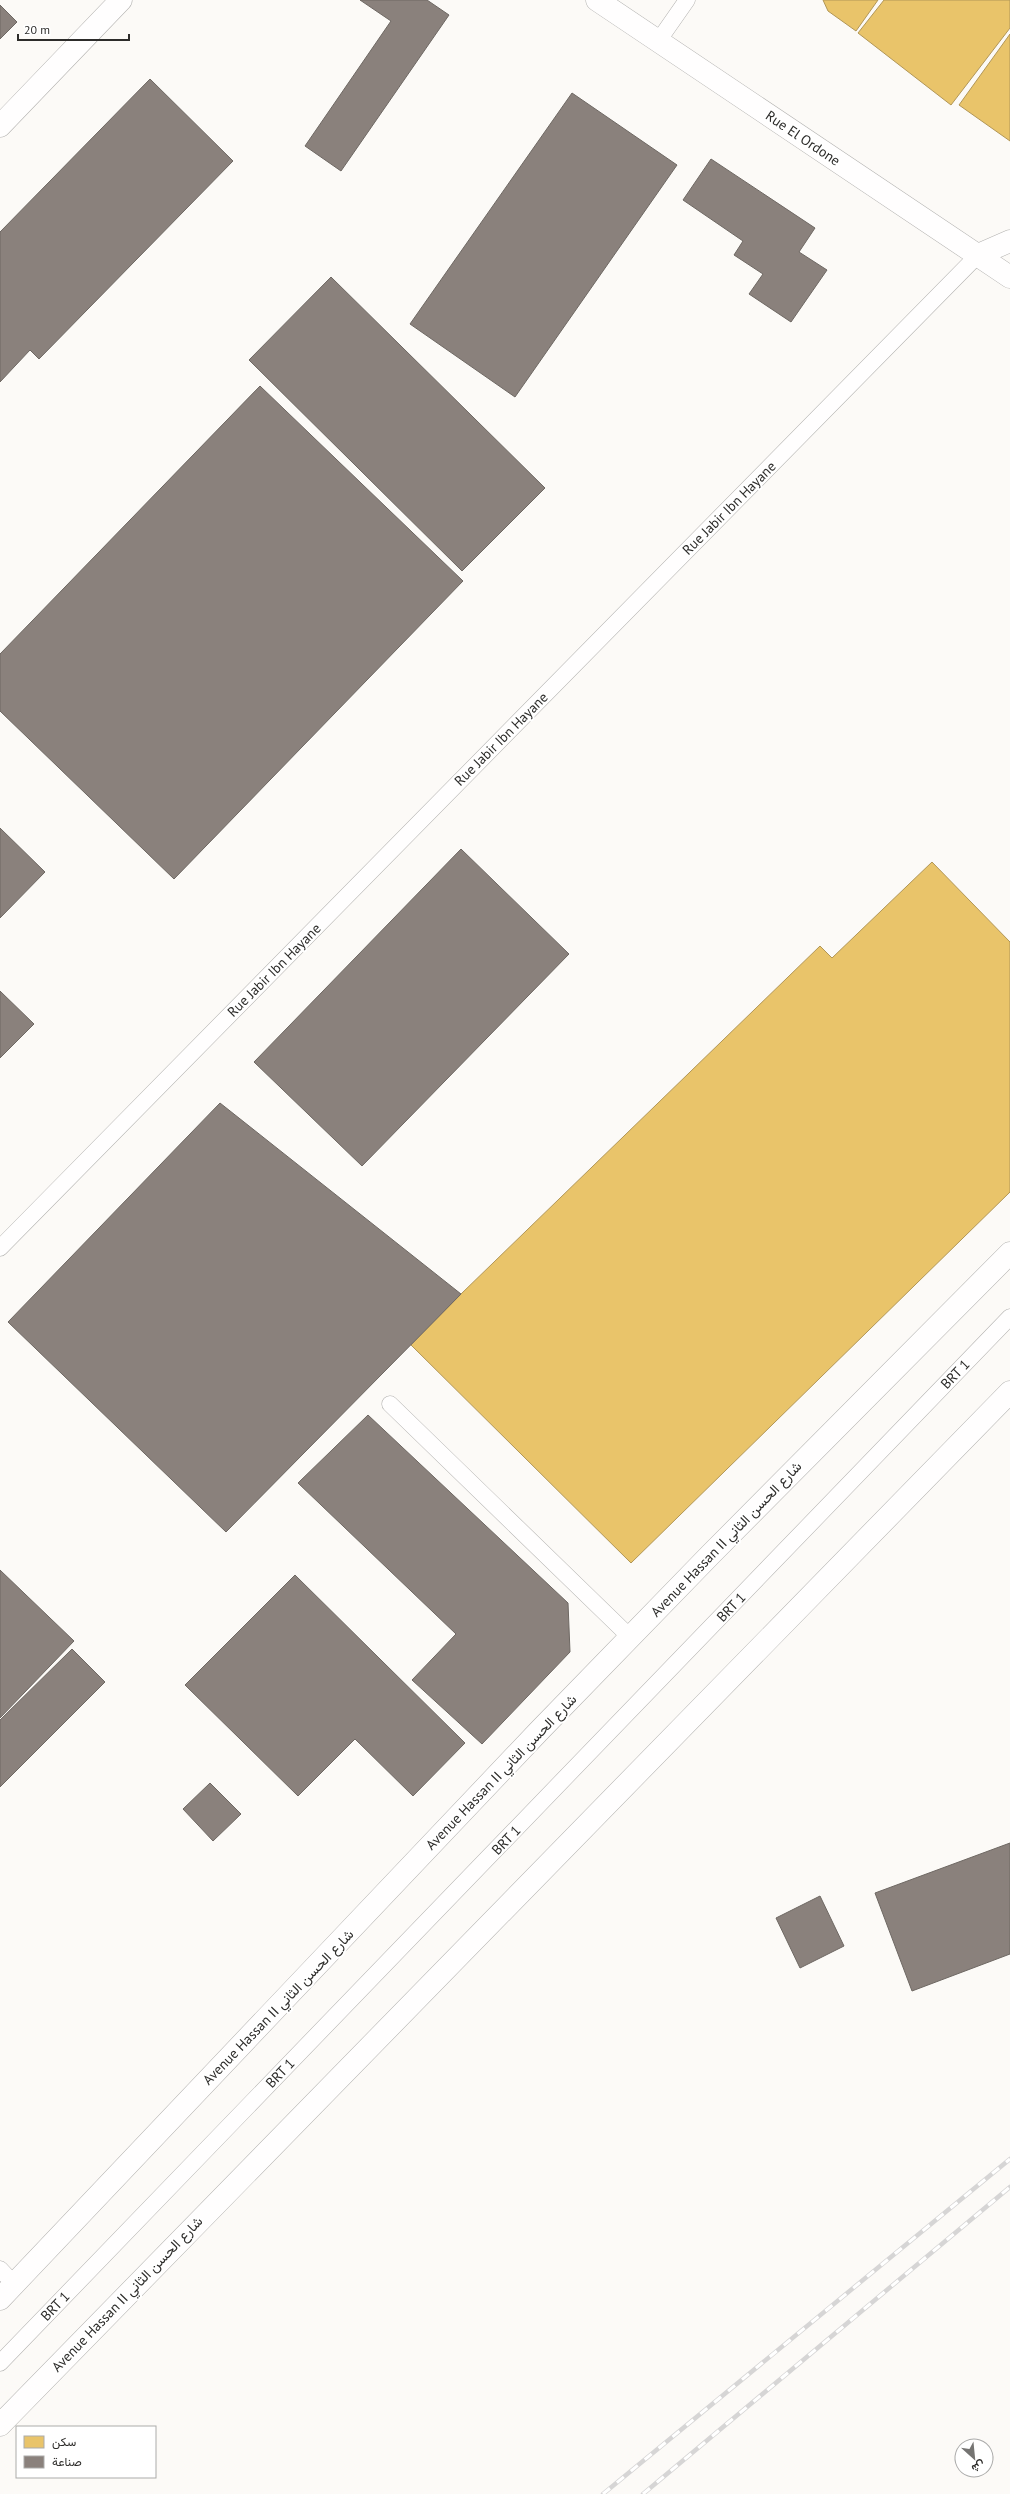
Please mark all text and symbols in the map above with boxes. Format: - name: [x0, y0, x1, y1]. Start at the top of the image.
- scale bar: [18, 16, 129, 42]
- text: 20 m: [24, 22, 50, 37]
- street label: Rue El Ordone: [762, 106, 844, 170]
- street label: Rue Jabir Ibn Hayane: [678, 457, 780, 559]
- street label: Rue Jabir Ibn Hayane: [450, 688, 552, 790]
- street label: Rue Jabir Ibn Hayane: [223, 919, 325, 1021]
- street label: BRT 1: [937, 1355, 973, 1393]
- street label: Avenue Hassan II شارع الحسن الثاني: [647, 1457, 807, 1623]
- street label: BRT 1: [713, 1588, 749, 1626]
- street label: Avenue Hassan II شارع الحسن الثاني: [422, 1690, 582, 1856]
- street label: BRT 1: [488, 1821, 524, 1859]
- street label: Avenue Hassan II شارع الحسن الثاني: [199, 1925, 359, 2091]
- street label: BRT 1: [262, 2054, 298, 2092]
- street label: Avenue Hassan II شارع الحسن الثاني: [48, 2212, 208, 2378]
- street label: BRT 1: [37, 2287, 73, 2325]
- legend: [16, 2426, 156, 2478]
- text: سكن: [52, 2434, 76, 2450]
- north arrow: [954, 2438, 994, 2478]
- text: صناعة: [52, 2454, 82, 2469]
- text: ش: [969, 2458, 988, 2476]

